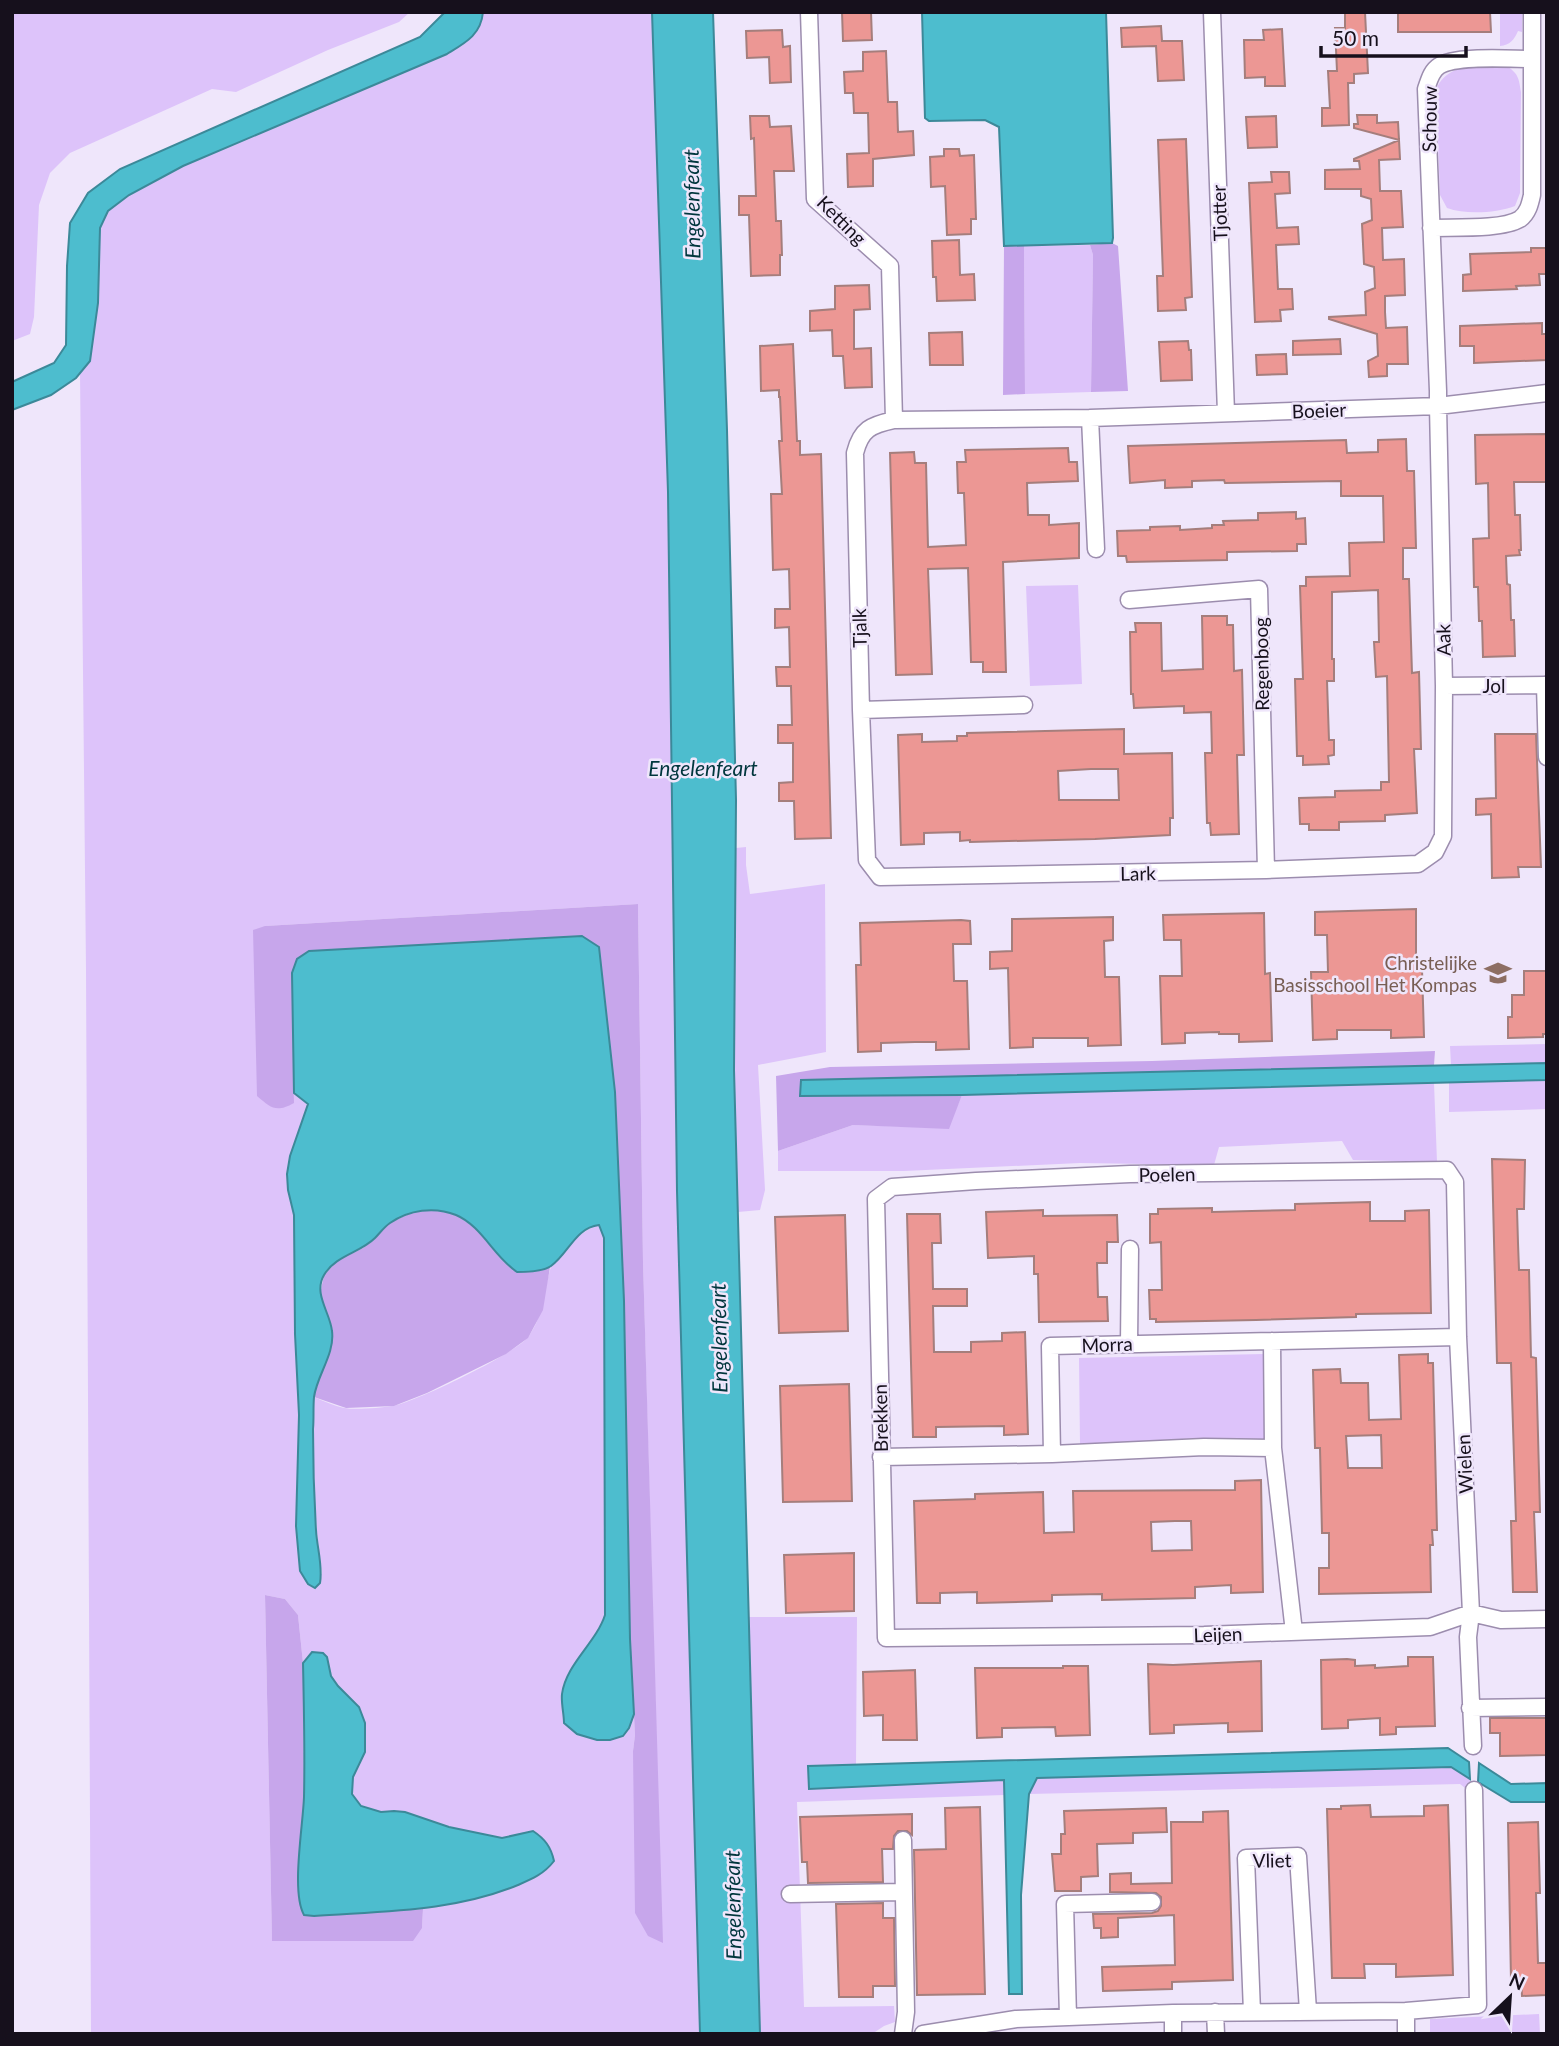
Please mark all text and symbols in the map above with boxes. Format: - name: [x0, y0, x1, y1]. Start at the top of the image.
- scale bar: [1321, 14, 1466, 58]
- text: 50 m: [1332, 25, 1379, 50]
- street label: Schouw: [1417, 86, 1441, 152]
- water label: Engelenfeart: [678, 148, 704, 259]
- street label: Tjotter: [1207, 184, 1231, 241]
- street label: Ketting: [813, 191, 871, 249]
- street label: Boeier: [1291, 398, 1347, 422]
- street label: Tjalk: [847, 608, 871, 648]
- street label: Regenboog: [1249, 617, 1273, 711]
- street label: Aak: [1431, 623, 1455, 656]
- street label: Jol: [1483, 674, 1505, 697]
- water label: Engelenfeart: [648, 755, 758, 780]
- street label: Lark: [1120, 861, 1156, 885]
- place label: Christelijke Basisschool Het Kompas: [1273, 951, 1477, 996]
- school or university icon: Christelijke Basisschool Het Kompas: [1483, 958, 1513, 988]
- street label: Poelen: [1138, 1162, 1196, 1186]
- water label: Engelenfeart: [705, 1282, 731, 1393]
- street label: Morra: [1081, 1332, 1133, 1356]
- street label: Brekken: [868, 1384, 892, 1452]
- street label: Wielen: [1451, 1434, 1477, 1494]
- street label: Leijen: [1193, 1622, 1243, 1646]
- street label: Vliet: [1252, 1848, 1292, 1872]
- water label: Engelenfeart: [719, 1849, 745, 1960]
- north arrow: [1475, 1962, 1545, 2032]
- text: N: [1506, 1968, 1529, 1995]

